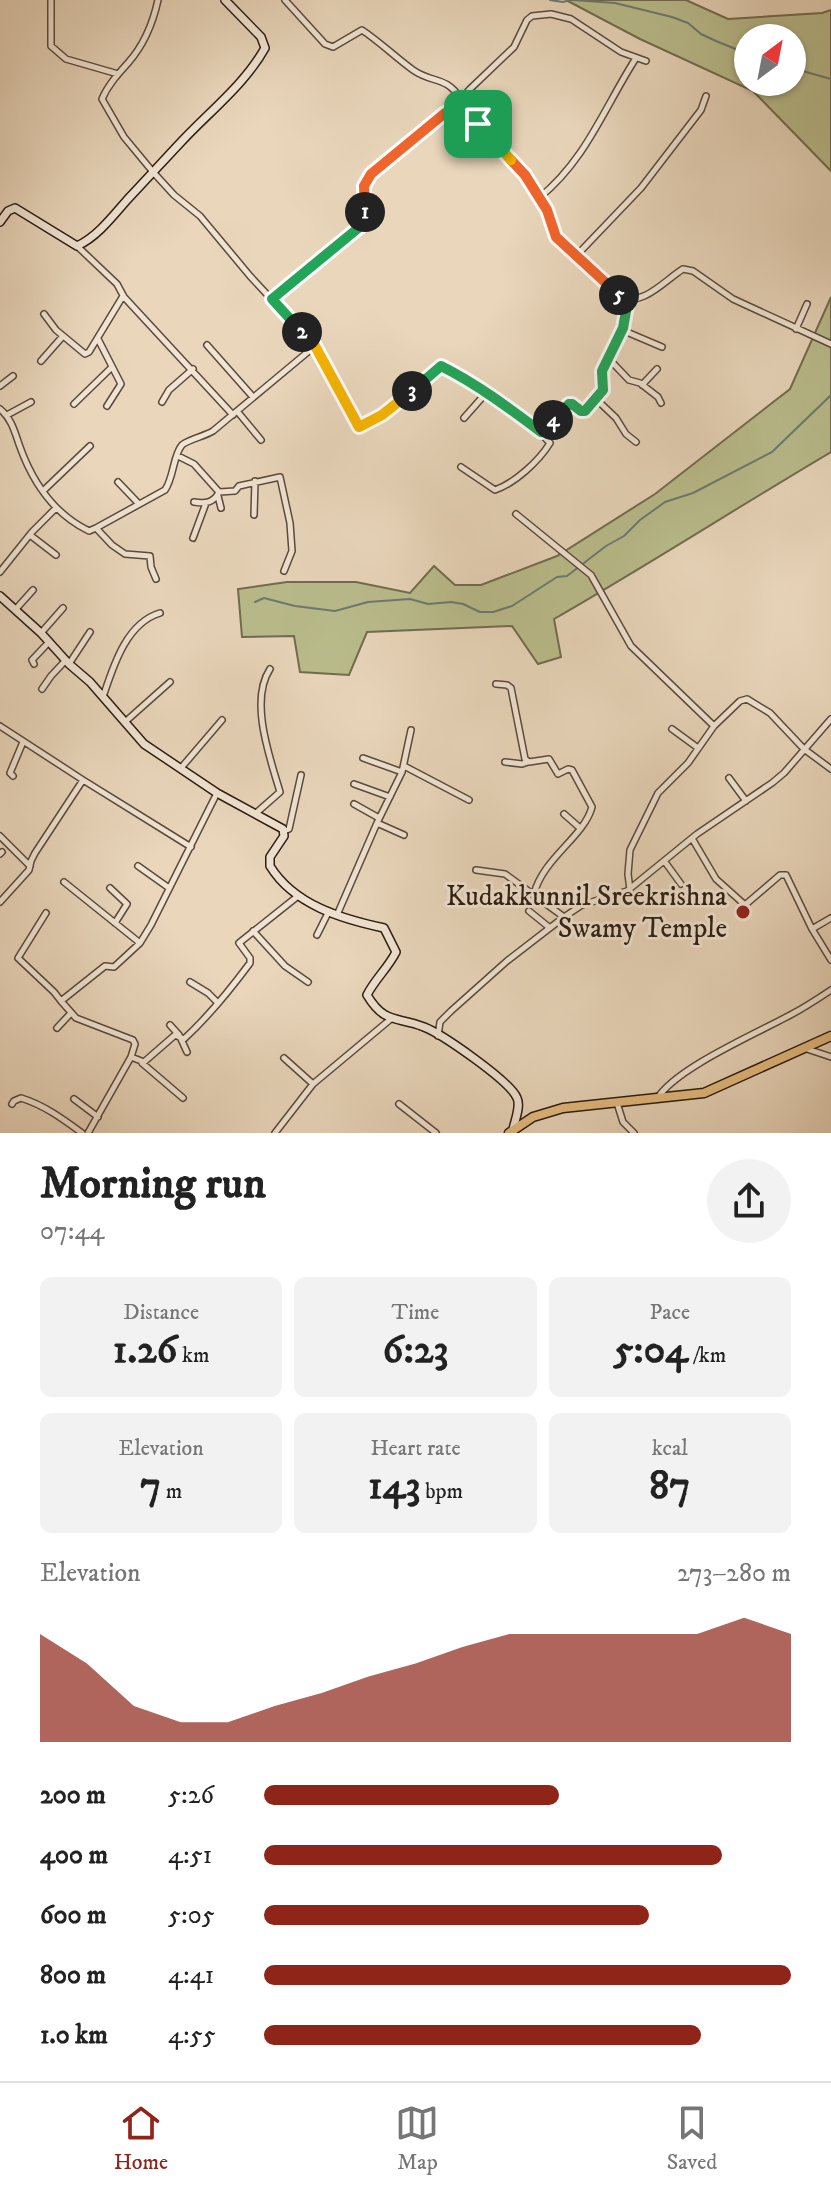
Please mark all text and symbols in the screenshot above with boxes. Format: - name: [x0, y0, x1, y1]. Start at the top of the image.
- north arrow: [734, 24, 806, 96]
- map controls: [734, 24, 806, 96]
- pin: [444, 90, 512, 158]
- icon: arrive: [456, 102, 500, 146]
- pin: 1: [345, 192, 385, 232]
- text: 1: [361, 198, 369, 225]
- pin: 5: [599, 275, 639, 315]
- text: 5: [614, 281, 624, 308]
- pin: 2: [282, 312, 322, 352]
- text: 2: [297, 318, 307, 345]
- pin: 3: [392, 371, 432, 411]
- text: 3: [408, 377, 416, 404]
- pin: 4: [533, 400, 573, 440]
- text: 4: [547, 406, 559, 433]
- place label: Kudakkunnil Sreekrishna Swamy Temple: [446, 879, 727, 946]
- marker: Kudakkunnil Sreekrishna Swamy Temple: [734, 903, 752, 921]
- text: Morning run: [40, 1157, 266, 1212]
- button: share: [707, 1159, 791, 1243]
- text: 07:44: [40, 1215, 104, 1248]
- text: Distance: [123, 1299, 199, 1326]
- text: Time: [392, 1299, 439, 1326]
- text: Pace: [649, 1299, 690, 1326]
- text: 1.26: [113, 1326, 177, 1376]
- text: 6:23: [383, 1326, 448, 1376]
- text: 5:04: [613, 1326, 688, 1376]
- text: km: [177, 1342, 210, 1369]
- text: /km: [688, 1342, 726, 1369]
- text: Elevation: [119, 1435, 204, 1462]
- text: Heart rate: [370, 1435, 461, 1462]
- text: kcal: [652, 1435, 688, 1462]
- text: 7: [140, 1462, 161, 1512]
- text: 143: [368, 1462, 421, 1512]
- text: 87: [649, 1462, 690, 1512]
- text: m: [161, 1478, 182, 1505]
- text: bpm: [421, 1478, 463, 1505]
- text: Elevation: [40, 1557, 141, 1590]
- text: 273–280 m: [677, 1557, 791, 1590]
- text: 200 m: [40, 1779, 106, 1812]
- text: 5:26: [168, 1779, 214, 1812]
- text: 400 m: [40, 1839, 108, 1872]
- text: 4:51: [168, 1839, 212, 1872]
- text: 600 m: [40, 1899, 107, 1932]
- text: 5:05: [168, 1899, 215, 1932]
- text: 800 m: [40, 1959, 106, 1992]
- text: 4:41: [168, 1959, 214, 1992]
- text: 1.0 km: [40, 2019, 108, 2052]
- text: 4:55: [168, 2019, 216, 2052]
- tab: Home: [114, 2101, 168, 2176]
- tab: Map: [395, 2101, 439, 2176]
- tab: Saved: [667, 2101, 717, 2176]

